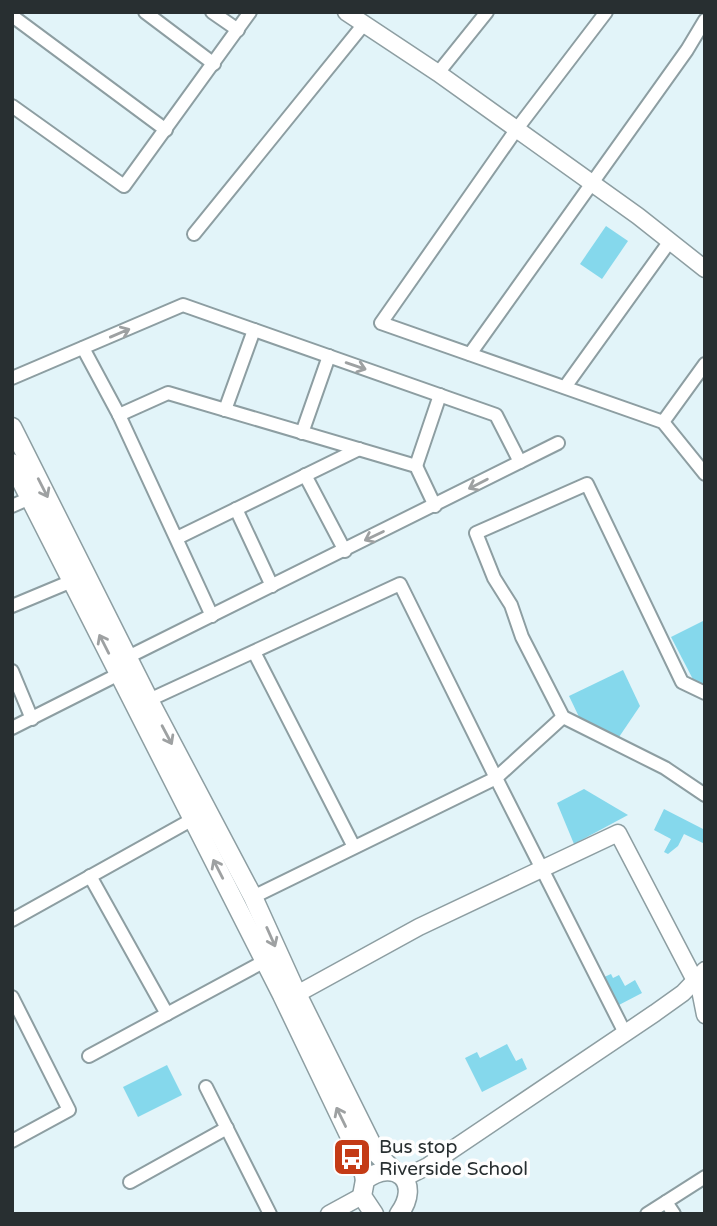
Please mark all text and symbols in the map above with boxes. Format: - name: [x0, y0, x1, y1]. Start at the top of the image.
- one-way arrow: [109, 326, 130, 339]
- one-way arrow: [345, 361, 367, 373]
- one-way arrow: [36, 477, 50, 498]
- one-way arrow: [468, 478, 488, 492]
- one-way arrow: [364, 530, 385, 544]
- one-way arrow: [97, 634, 111, 655]
- one-way arrow: [161, 724, 175, 744]
- one-way arrow: [211, 859, 225, 880]
- one-way arrow: [265, 926, 278, 947]
- one-way arrow: [334, 1107, 347, 1128]
- bus stop icon: Bus stop Riverside School: [331, 1136, 373, 1178]
- place label: Bus stop Riverside School: [379, 1136, 528, 1180]

